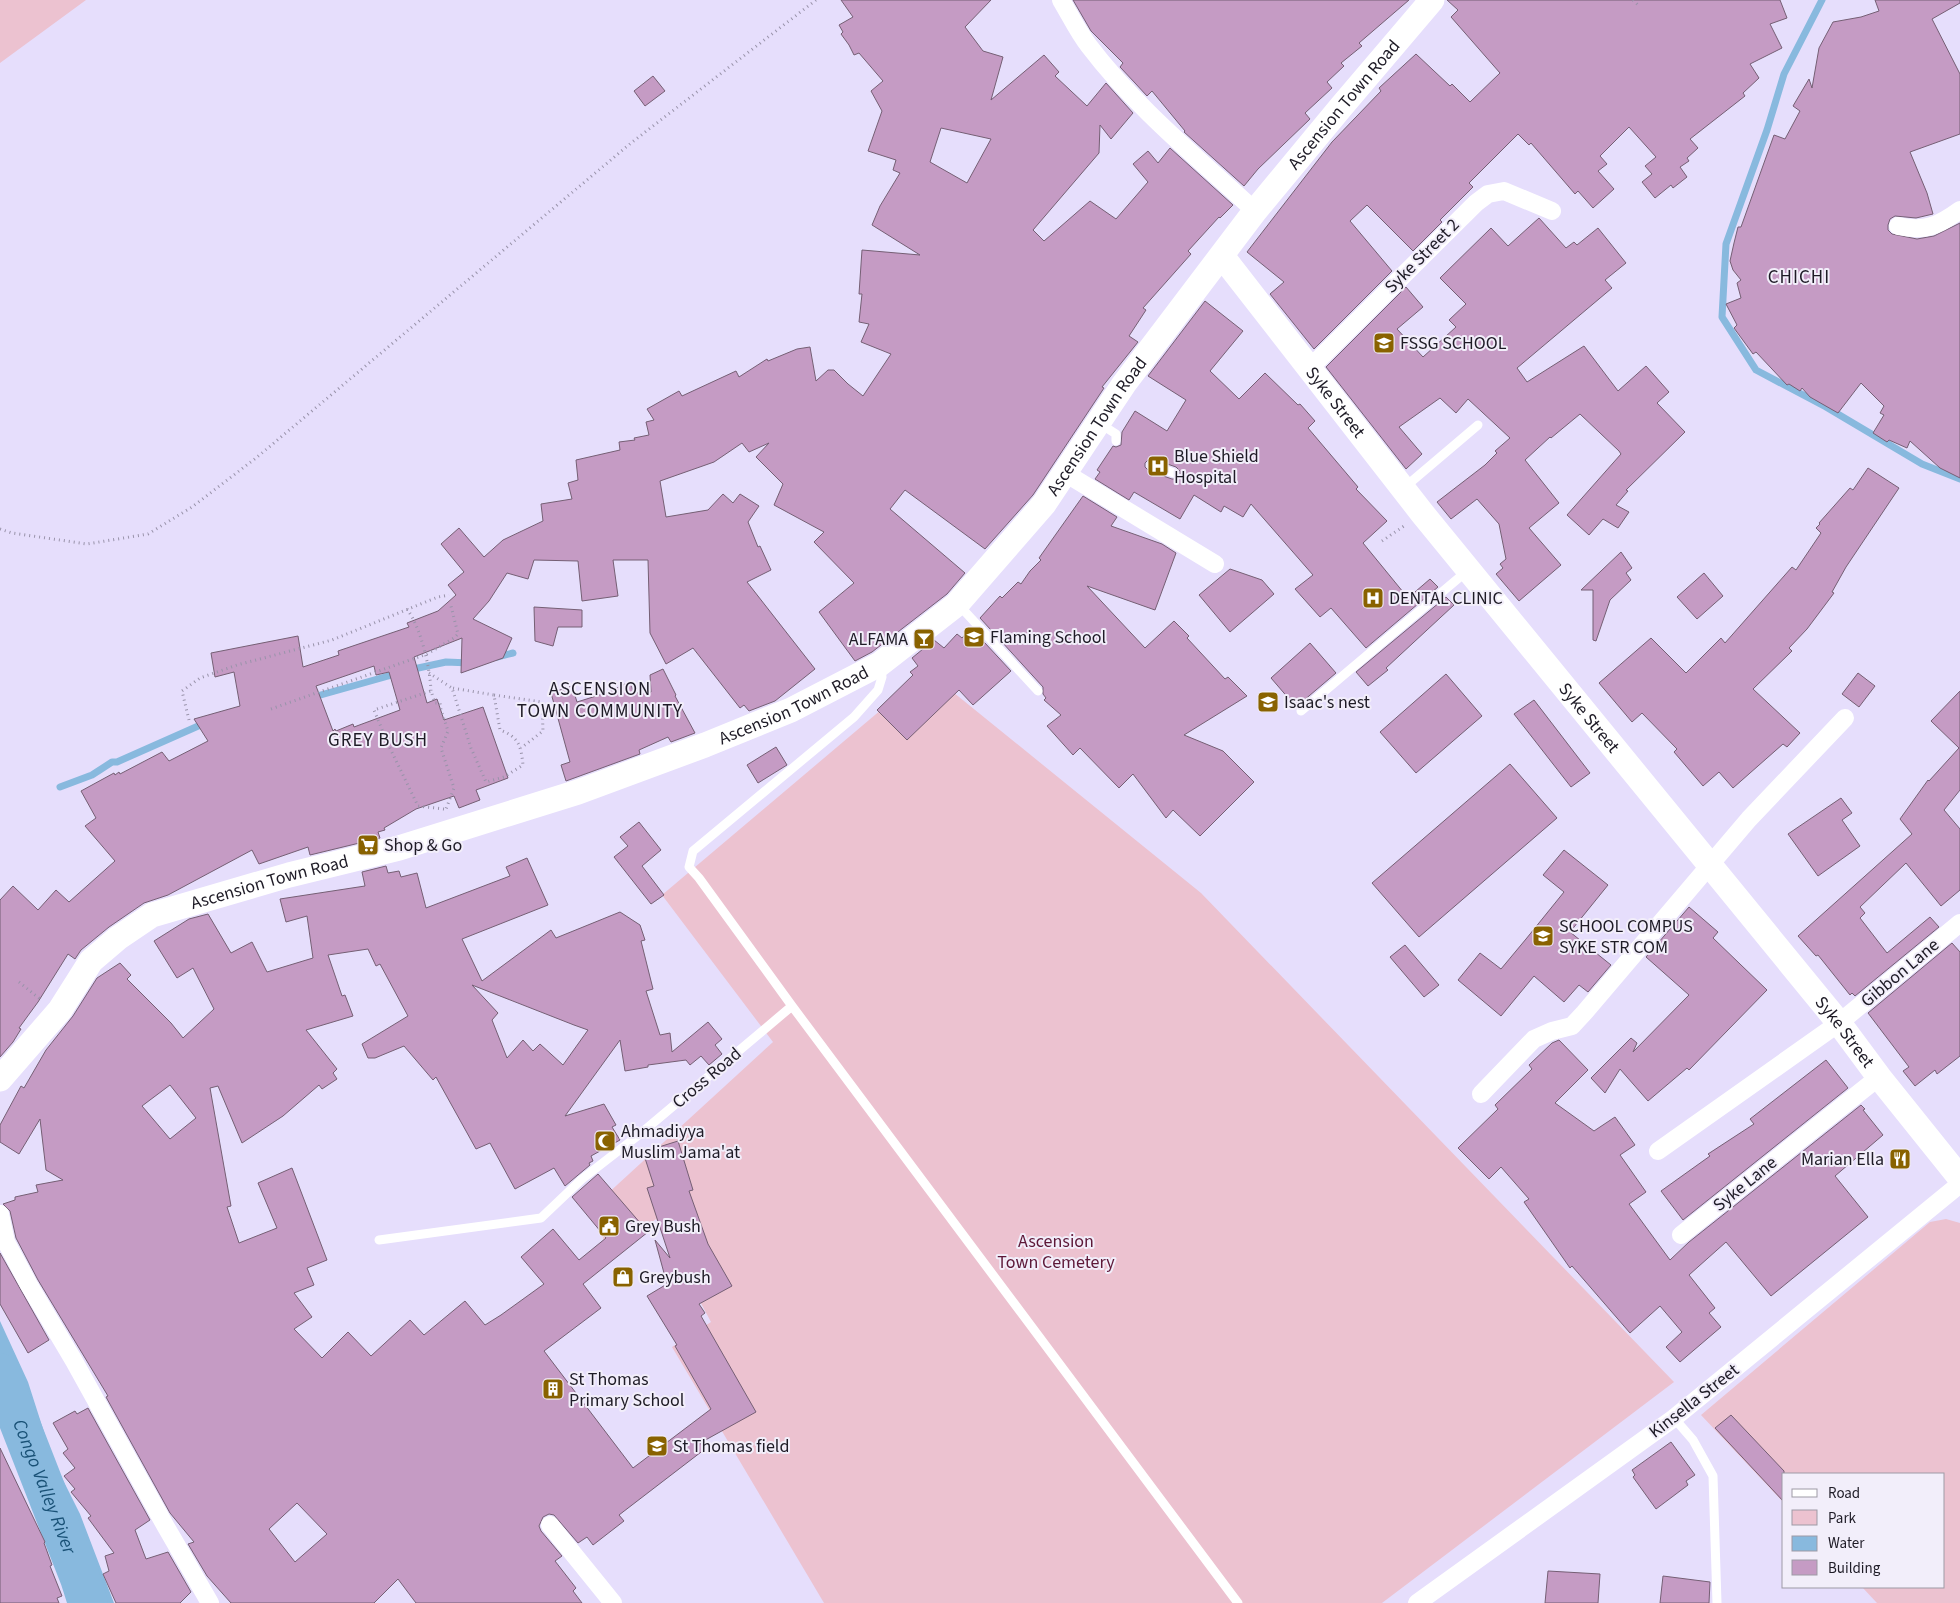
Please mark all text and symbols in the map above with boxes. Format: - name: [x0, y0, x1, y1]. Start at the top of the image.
- street label: Ascension Town Road: [1282, 34, 1406, 175]
- street label: Syke Street 2: [1379, 213, 1465, 299]
- district label: CHICHI: [1768, 264, 1830, 291]
- school or university icon: FSSG SCHOOL: [1372, 331, 1396, 355]
- place label: FSSG SCHOOL: [1400, 331, 1507, 356]
- street label: Ascension Town Road: [1041, 352, 1153, 501]
- street label: Syke Street: [1300, 361, 1371, 443]
- place label: Blue Shield Hospital: [1174, 444, 1259, 490]
- hospital icon: Blue Shield Hospital: [1146, 454, 1170, 478]
- hospital icon: DENTAL CLINIC: [1361, 586, 1385, 610]
- place label: DENTAL CLINIC: [1389, 586, 1503, 611]
- school or university icon: Flaming School: [962, 625, 986, 649]
- place label: Flaming School: [990, 625, 1106, 650]
- place label: ALFAMA: [849, 627, 908, 652]
- bar icon: ALFAMA: [912, 627, 936, 651]
- street label: Ascension Town Road: [715, 660, 873, 751]
- district label: ASCENSION TOWN COMMUNITY: [517, 676, 683, 725]
- street label: Syke Street: [1553, 677, 1626, 758]
- school or university icon: Isaac's nest: [1256, 690, 1280, 714]
- place label: Isaac's nest: [1284, 690, 1370, 715]
- district label: GREY BUSH: [328, 727, 428, 754]
- supermarket icon: Shop & Go: [356, 833, 380, 857]
- place label: Shop & Go: [384, 833, 462, 858]
- street label: Ascension Town Road: [188, 848, 351, 916]
- place label: SCHOOL COMPUS SYKE STR COM: [1559, 914, 1693, 960]
- school or university icon: SCHOOL COMPUS SYKE STR COM: [1531, 924, 1555, 948]
- street label: Gibbon Lane: [1855, 933, 1945, 1013]
- street label: Syke Street: [1809, 991, 1880, 1073]
- street label: Cross Road: [667, 1042, 747, 1114]
- place label: Ahmadiyya Muslim Jama'at: [621, 1119, 740, 1165]
- mosque icon: Ahmadiyya Muslim Jama'at: [593, 1129, 617, 1153]
- place label: Marian Ella: [1801, 1147, 1884, 1172]
- restaurant icon: Marian Ella: [1888, 1147, 1912, 1171]
- street label: Syke Lane: [1708, 1150, 1782, 1218]
- public building icon: Grey Bush: [597, 1214, 621, 1238]
- place label: Grey Bush: [625, 1214, 701, 1239]
- park label: Ascension Town Cemetery: [997, 1229, 1115, 1275]
- shop icon: Greybush: [611, 1265, 635, 1289]
- place label: Greybush: [639, 1265, 711, 1290]
- street label: Kinsella Street: [1644, 1358, 1744, 1444]
- place label: St Thomas Primary School: [569, 1367, 684, 1413]
- building icon: St Thomas Primary School: [541, 1377, 565, 1401]
- water label: Congo Valley River: [6, 1415, 83, 1559]
- school or university icon: St Thomas field: [645, 1434, 669, 1458]
- place label: St Thomas field: [673, 1434, 789, 1459]
- legend: [1782, 1473, 1945, 1588]
- text: Road: [1828, 1483, 1860, 1504]
- text: Park: [1828, 1508, 1857, 1529]
- text: Water: [1828, 1533, 1865, 1554]
- text: Building: [1828, 1558, 1881, 1579]

